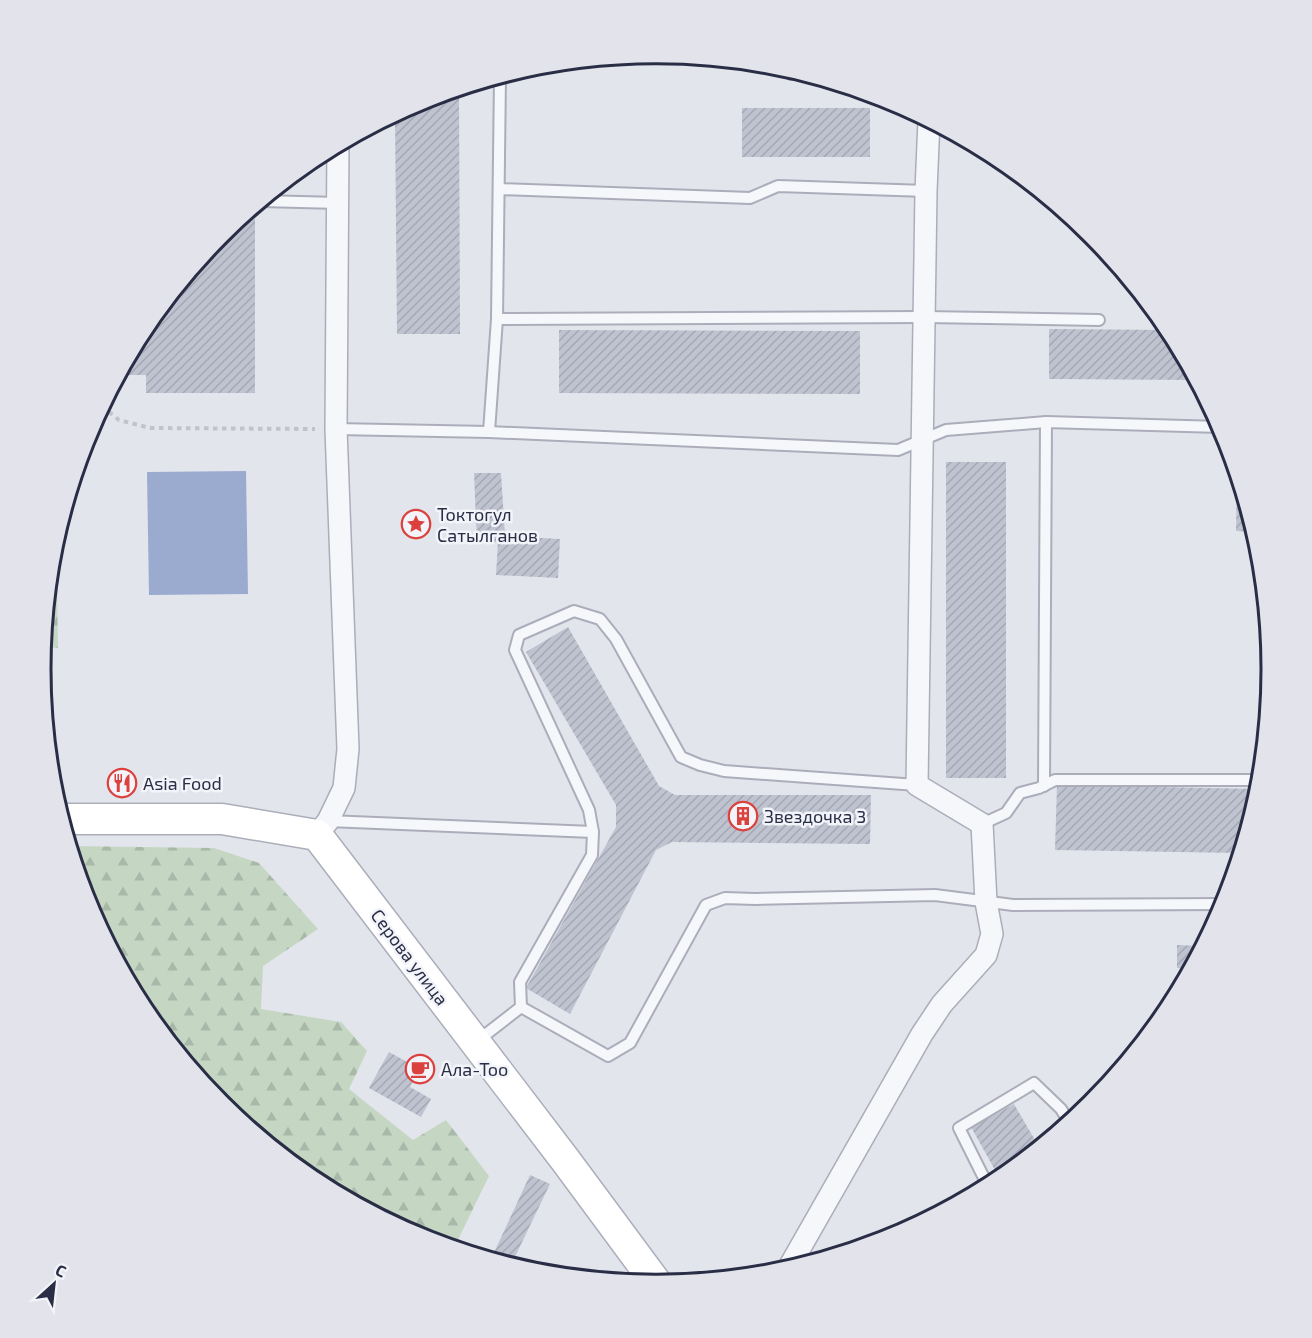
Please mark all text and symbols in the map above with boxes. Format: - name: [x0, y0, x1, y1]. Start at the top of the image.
- place label: Токтогул Сатылганов: [437, 503, 538, 546]
- place icon: Токтогул Сатылганов: [400, 508, 432, 540]
- restaurant icon: Asia Food: [106, 767, 138, 799]
- place label: Asia Food: [143, 772, 222, 794]
- building icon: Звездочка 3: [727, 800, 759, 832]
- place label: Звездочка 3: [764, 805, 866, 827]
- street label: Серова улица: [367, 905, 453, 1009]
- cafe icon: Ала-Тоо: [404, 1053, 436, 1085]
- place label: Ала-Тоо: [441, 1058, 508, 1080]
- north arrow: [24, 1254, 84, 1314]
- text: С: [53, 1260, 70, 1281]

